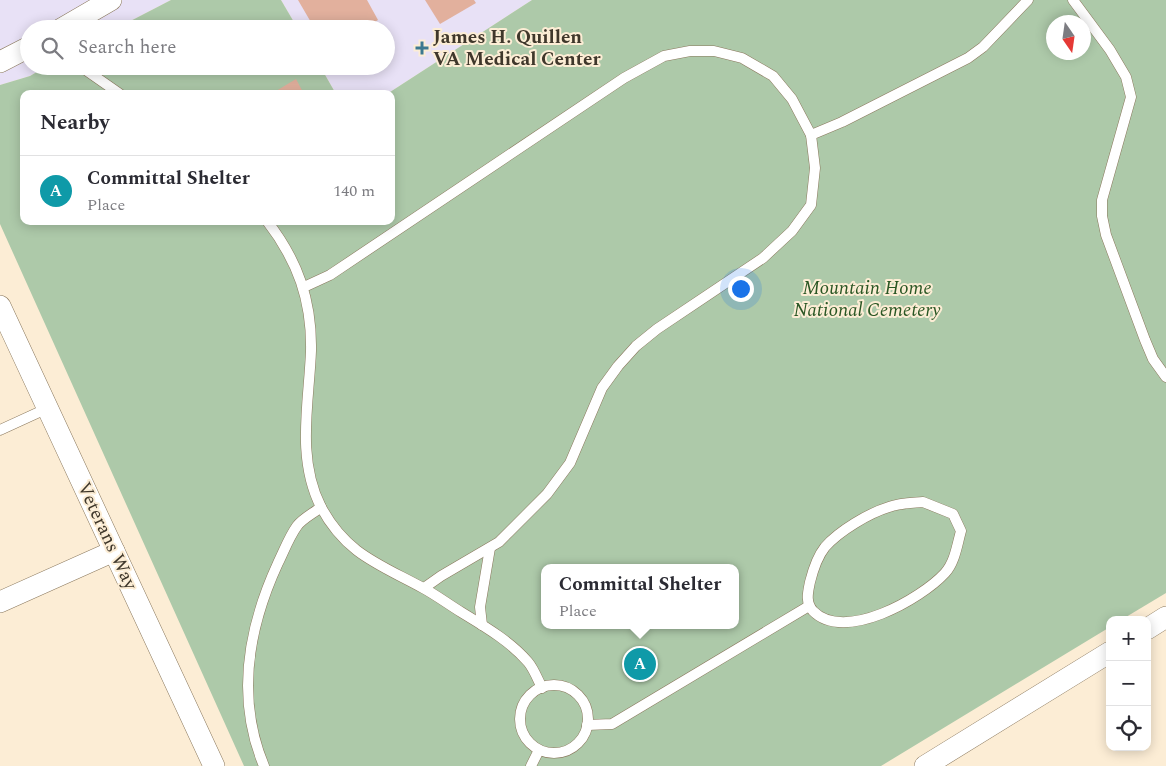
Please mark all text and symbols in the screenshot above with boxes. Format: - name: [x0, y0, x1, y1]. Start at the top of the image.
- north arrow: [1046, 15, 1091, 60]
- search box: [20, 20, 395, 75]
- place label: James H. Quillen VA Medical Center: [433, 23, 601, 74]
- text: Search here: [78, 33, 177, 62]
- icon: search: [38, 34, 66, 62]
- marker: James H. Quillen VA Medical Center: [415, 41, 429, 55]
- text: Nearby: [40, 107, 110, 139]
- text: Committal Shelter: [87, 164, 250, 193]
- text: A: [50, 179, 62, 203]
- text: 140 m: [333, 179, 375, 203]
- text: Place: [87, 193, 125, 217]
- park label: Mountain Home National Cemetery: [793, 274, 941, 325]
- your location: [728, 276, 754, 302]
- street label: Veterans Way: [69, 477, 145, 595]
- popup: [541, 564, 739, 629]
- text: Committal Shelter: [559, 570, 721, 599]
- text: Place: [559, 599, 597, 623]
- map controls: [1106, 616, 1151, 751]
- button: +: [1106, 616, 1151, 661]
- pin: A: [624, 645, 656, 683]
- button: −: [1106, 661, 1151, 706]
- button: locate: [1106, 706, 1151, 751]

